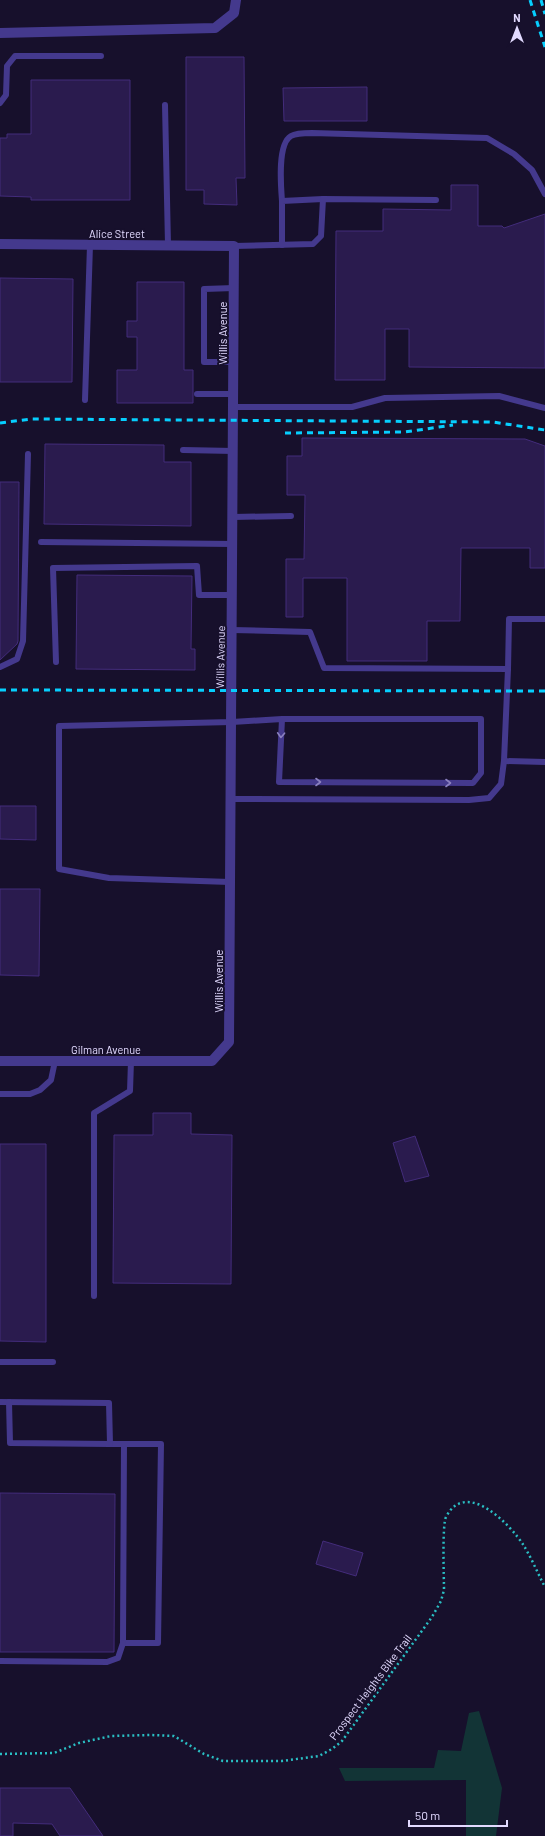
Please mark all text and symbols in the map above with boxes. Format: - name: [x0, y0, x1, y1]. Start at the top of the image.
- north arrow: [497, 8, 537, 48]
- text: N: [513, 11, 521, 24]
- street label: Alice Street: [89, 227, 145, 240]
- street label: Willis Avenue: [216, 301, 229, 364]
- street label: Willis Avenue: [213, 625, 227, 688]
- one-way arrow: [277, 732, 285, 738]
- one-way arrow: [315, 778, 321, 786]
- one-way arrow: [445, 778, 451, 787]
- street label: Willis Avenue: [212, 949, 225, 1012]
- street label: Gilman Avenue: [71, 1043, 141, 1056]
- street label: Prospect Heights Bike Trail: [326, 1632, 414, 1742]
- scale bar: [409, 1802, 507, 1828]
- text: 50 m: [415, 1808, 440, 1822]

